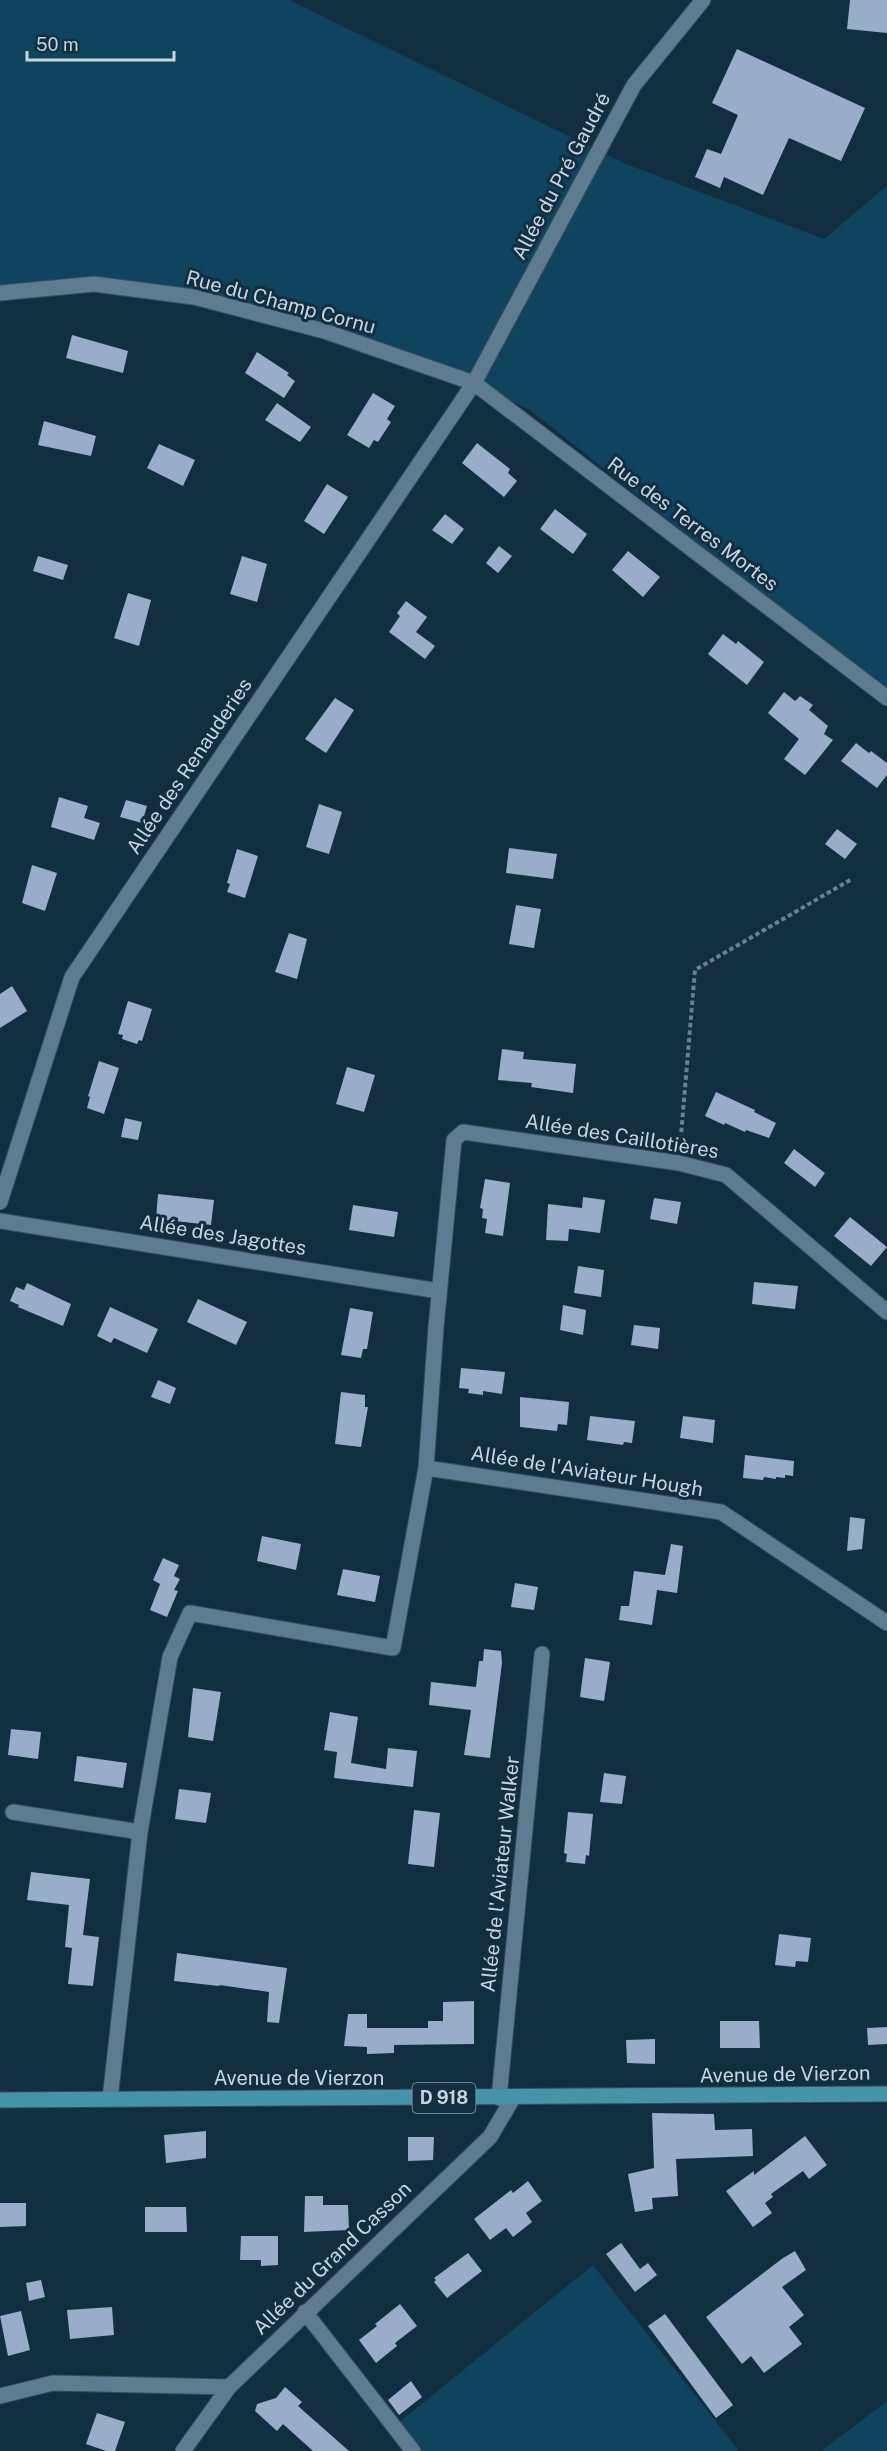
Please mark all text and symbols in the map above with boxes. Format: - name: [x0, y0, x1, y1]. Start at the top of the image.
- scale bar: [27, 24, 174, 62]
- text: 50 m: [36, 34, 79, 55]
- street label: Allée du Pré Gaudré: [507, 88, 615, 264]
- street label: Rue du Champ Cornu: [183, 265, 379, 339]
- street label: Rue des Terres Mortes: [603, 452, 783, 596]
- street label: Allée des Renauderies: [121, 674, 257, 858]
- street label: Allée des Caillotières: [523, 1109, 721, 1163]
- street label: Allée des Jagottes: [138, 1210, 308, 1260]
- street label: Allée de l'Aviateur Hough: [469, 1441, 705, 1501]
- street label: Allée de l'Aviateur Walker: [476, 1755, 524, 1993]
- street label: Avenue de Vierzon: [699, 2061, 871, 2087]
- street label: Avenue de Vierzon: [214, 2066, 384, 2090]
- road number: D 918: [412, 2083, 476, 2113]
- street label: Allée du Grand Casson: [248, 2176, 416, 2340]

